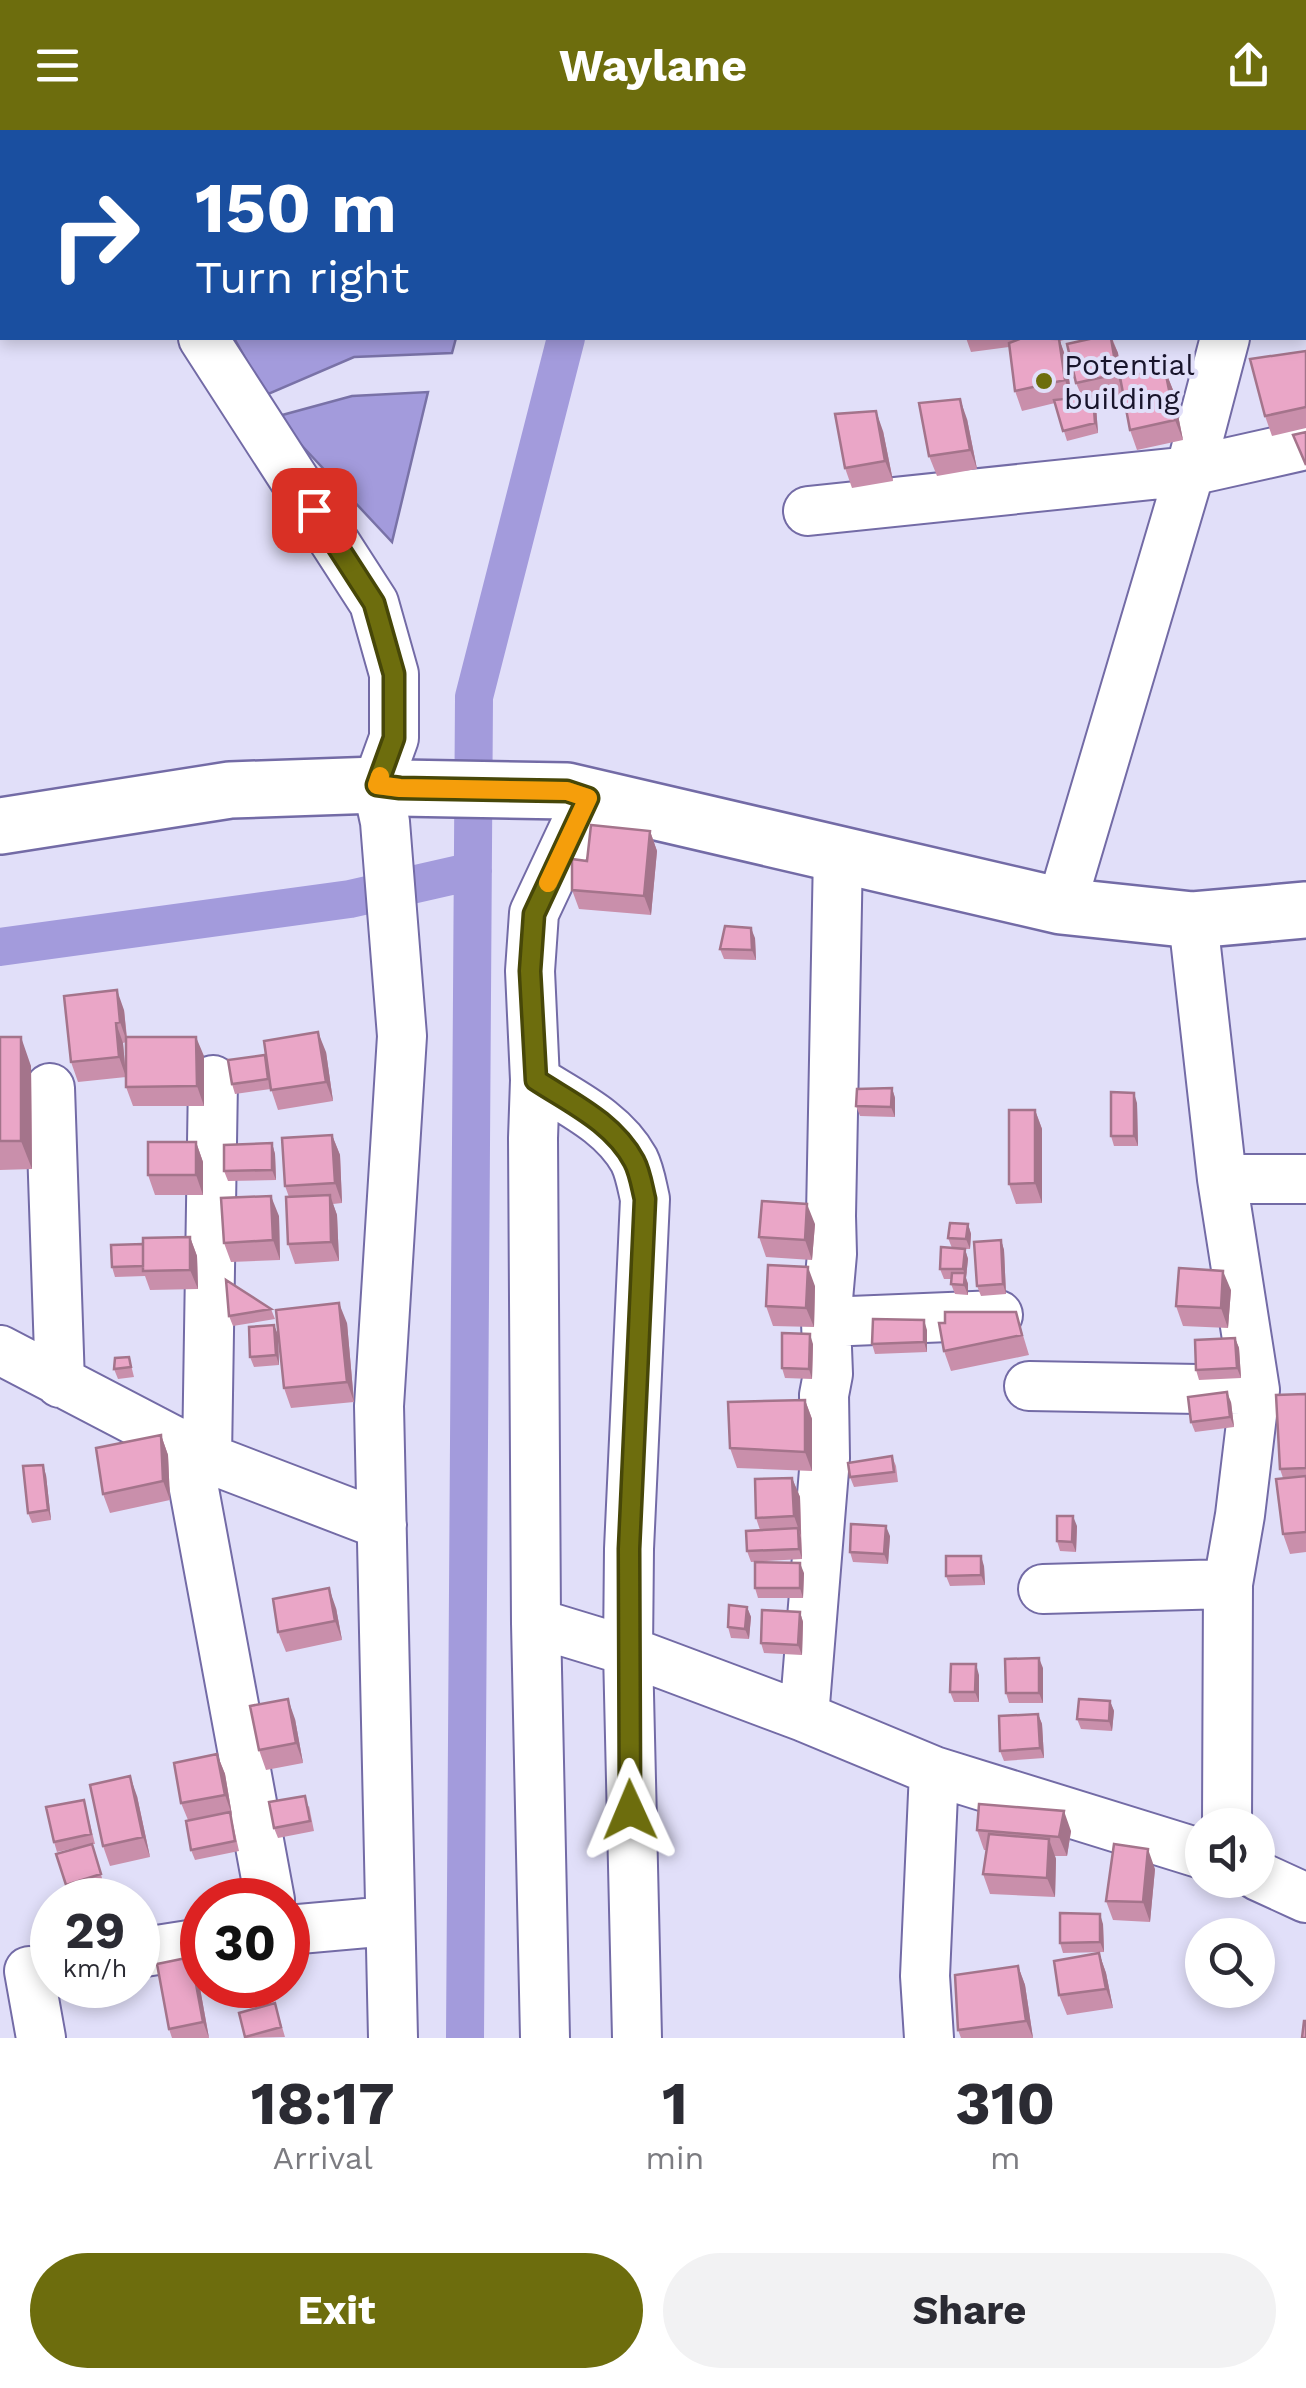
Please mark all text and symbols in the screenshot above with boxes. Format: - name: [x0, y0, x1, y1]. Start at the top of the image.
- icon: menu: [30, 38, 85, 93]
- icon: share: [1221, 38, 1276, 93]
- text: Waylane: [559, 39, 747, 92]
- text: 150 m: [195, 167, 397, 249]
- icon: right: [30, 170, 160, 300]
- text: Turn right: [195, 251, 409, 304]
- place label: Potential building: [1064, 347, 1195, 416]
- marker: Potential building: [1033, 370, 1055, 392]
- pin: [272, 468, 357, 553]
- icon: arrive: [287, 483, 342, 538]
- position arrow: [578, 1758, 682, 1862]
- map controls: [1185, 1808, 1275, 2008]
- button: sound: [1185, 1808, 1275, 1898]
- speed limit sign: 30: [180, 1878, 310, 2008]
- text: 29: [65, 1901, 125, 1960]
- button: search: [1185, 1918, 1275, 2008]
- text: km/h: [63, 1954, 127, 1983]
- text: 18:17: [251, 2068, 395, 2139]
- text: 1: [662, 2068, 688, 2139]
- text: 310: [955, 2068, 1055, 2139]
- text: Arrival: [273, 2139, 373, 2177]
- text: min: [646, 2139, 704, 2177]
- text: m: [990, 2139, 1020, 2177]
- button: Exit: [30, 2253, 643, 2368]
- button: Share: [663, 2253, 1276, 2368]

